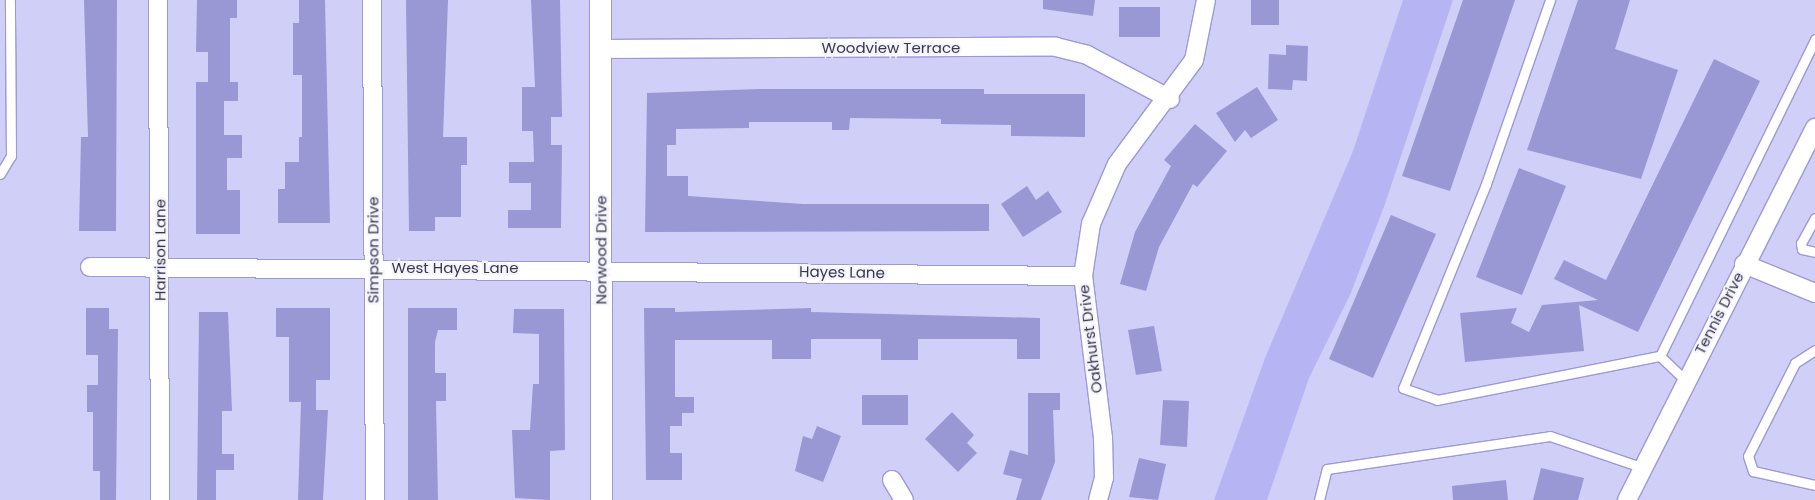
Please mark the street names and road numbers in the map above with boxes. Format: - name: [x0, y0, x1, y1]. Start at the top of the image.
- street label: Woodview Terrace: [822, 39, 960, 57]
- street label: Norwood Drive: [592, 196, 610, 304]
- street label: Simpson Drive: [364, 197, 382, 303]
- street label: Harrison Lane: [151, 199, 169, 301]
- street label: West Hayes Lane: [392, 259, 518, 277]
- street label: Hayes Lane: [799, 262, 885, 282]
- street label: Tennis Drive: [1691, 269, 1747, 357]
- street label: Oakhurst Drive: [1074, 284, 1106, 394]

